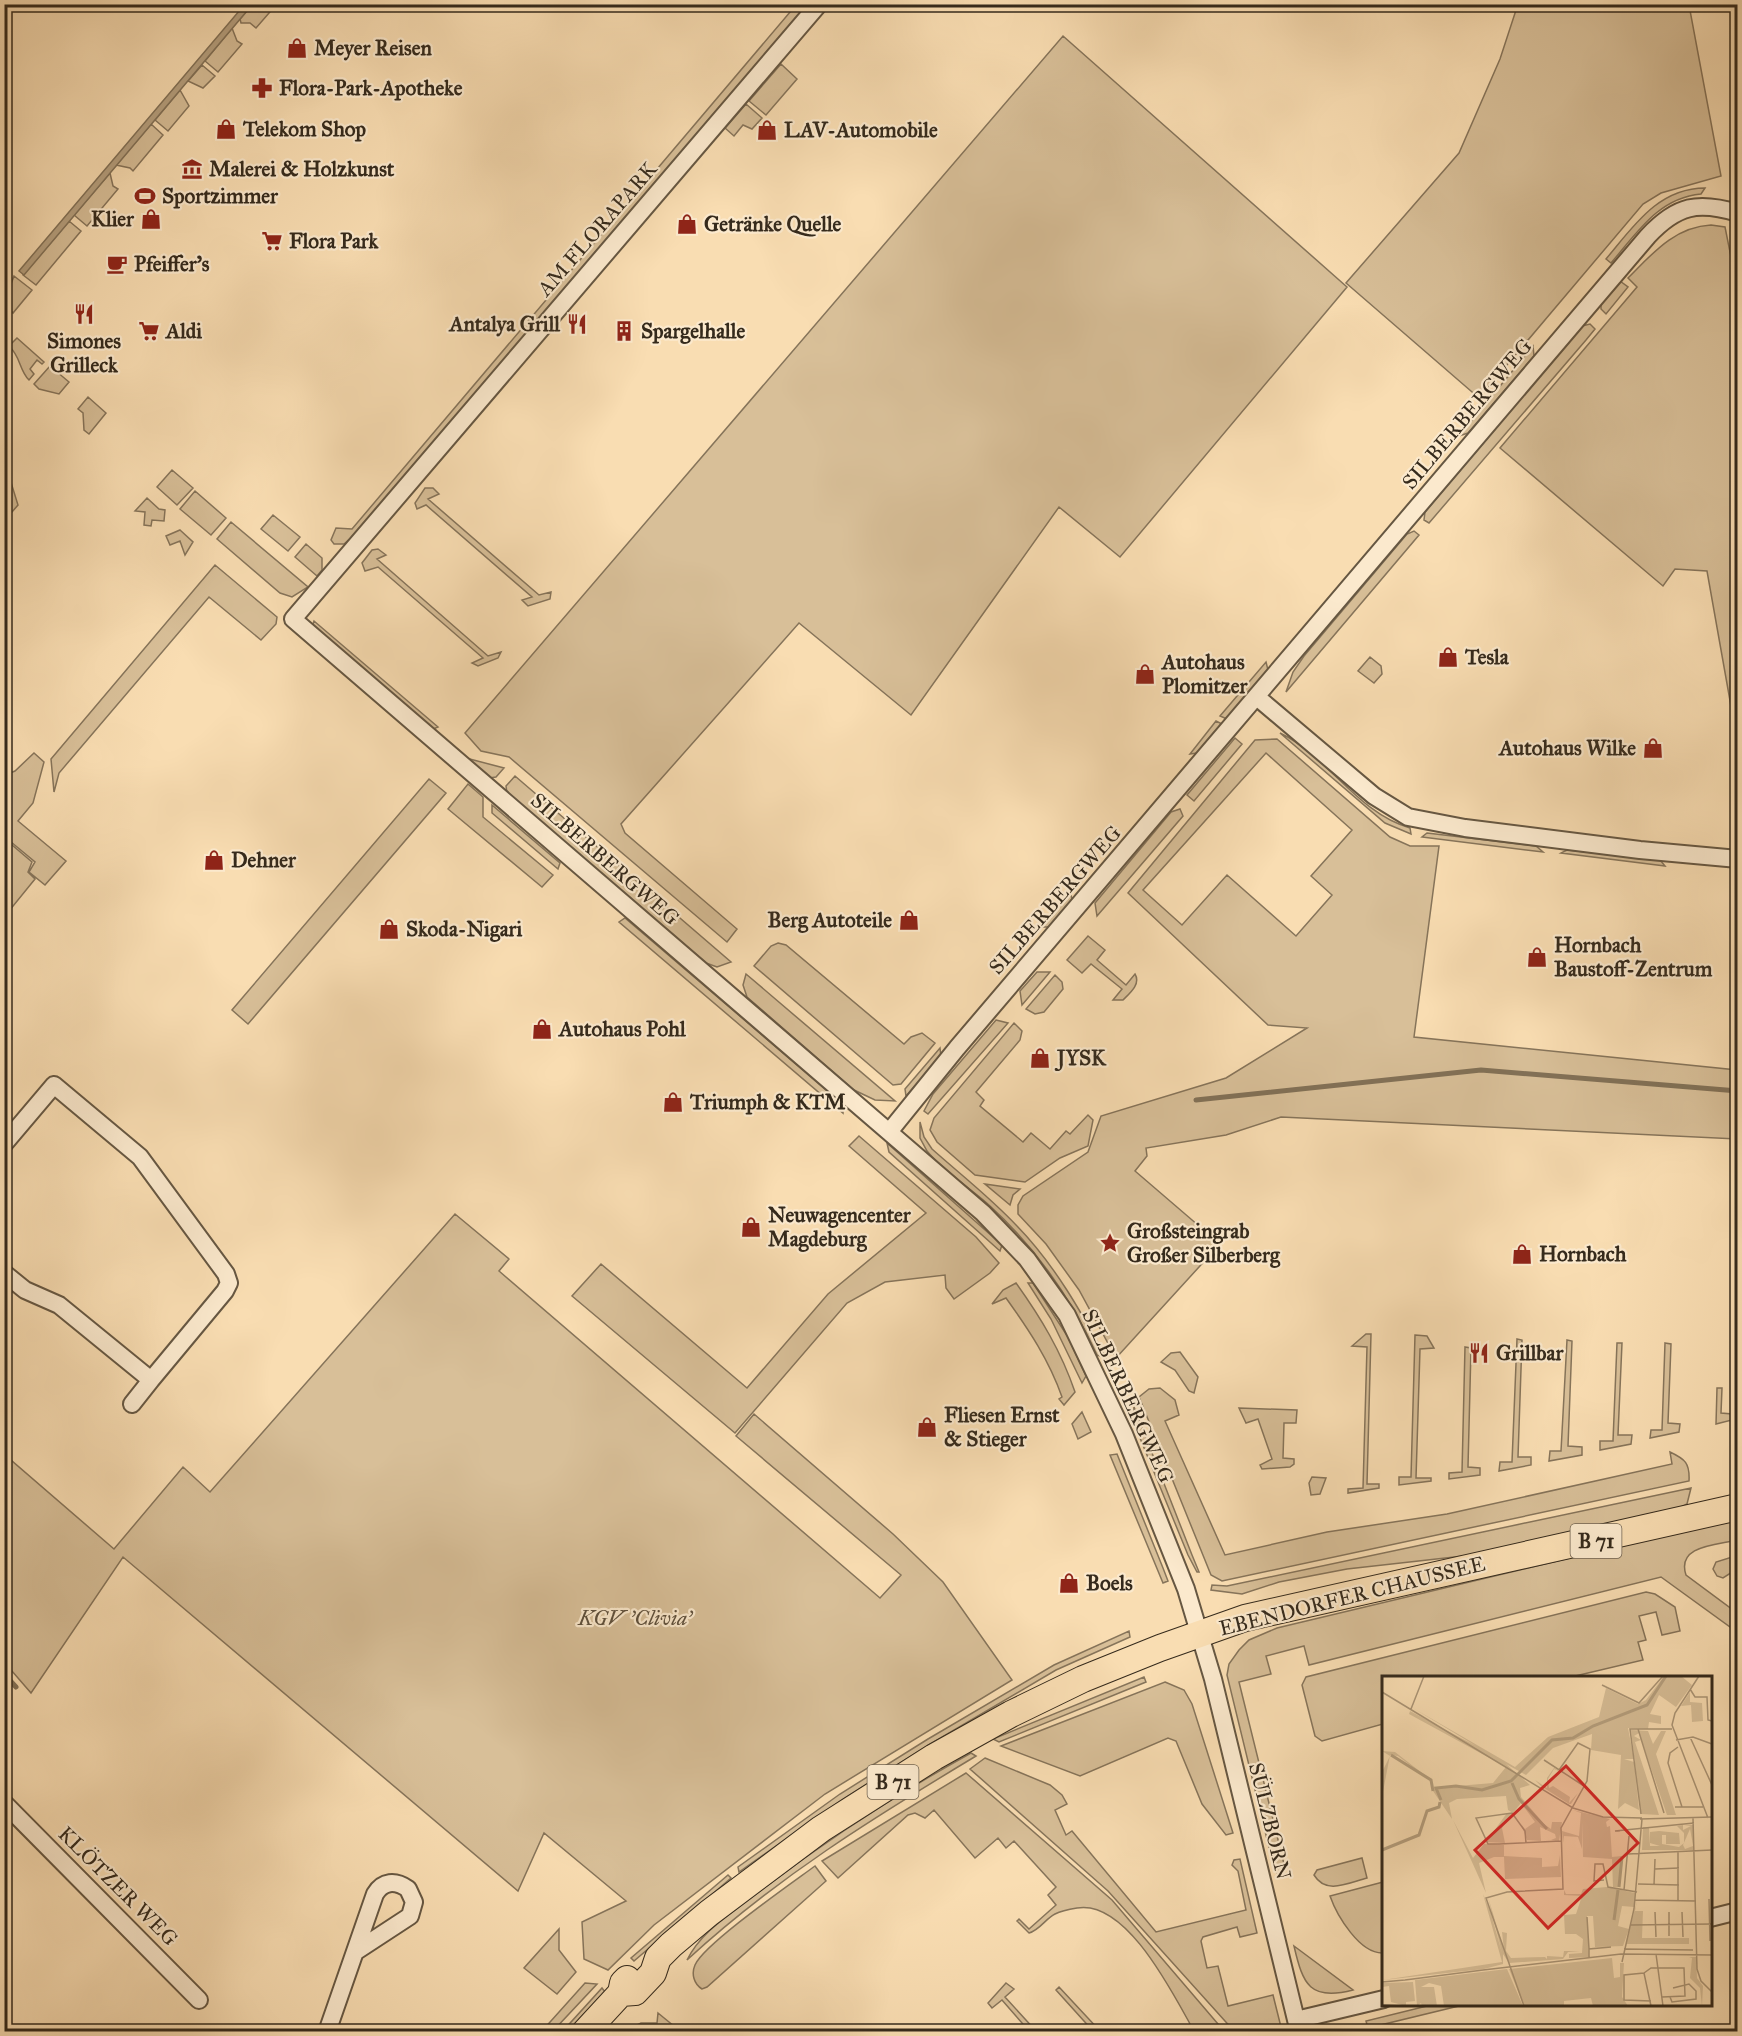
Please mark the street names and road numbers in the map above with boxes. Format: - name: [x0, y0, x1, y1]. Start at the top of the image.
- street label: AM FLORAPARK: [531, 156, 663, 302]
- street label: SILBERBERGWEG: [1396, 333, 1538, 495]
- street label: SILBERBERGWEG: [525, 787, 685, 931]
- street label: SILBERBERGWEG: [983, 820, 1127, 980]
- street label: SILBERBERGWEG: [1076, 1305, 1180, 1487]
- road number: B 71: [1570, 1524, 1622, 1558]
- street label: EBENDORFER CHAUSSEE: [1216, 1550, 1488, 1642]
- street label: SÜLZBORN: [1243, 1760, 1297, 1882]
- road number: B 71: [868, 1765, 918, 1799]
- street label: KLÖTZER WEG: [53, 1821, 183, 1951]

